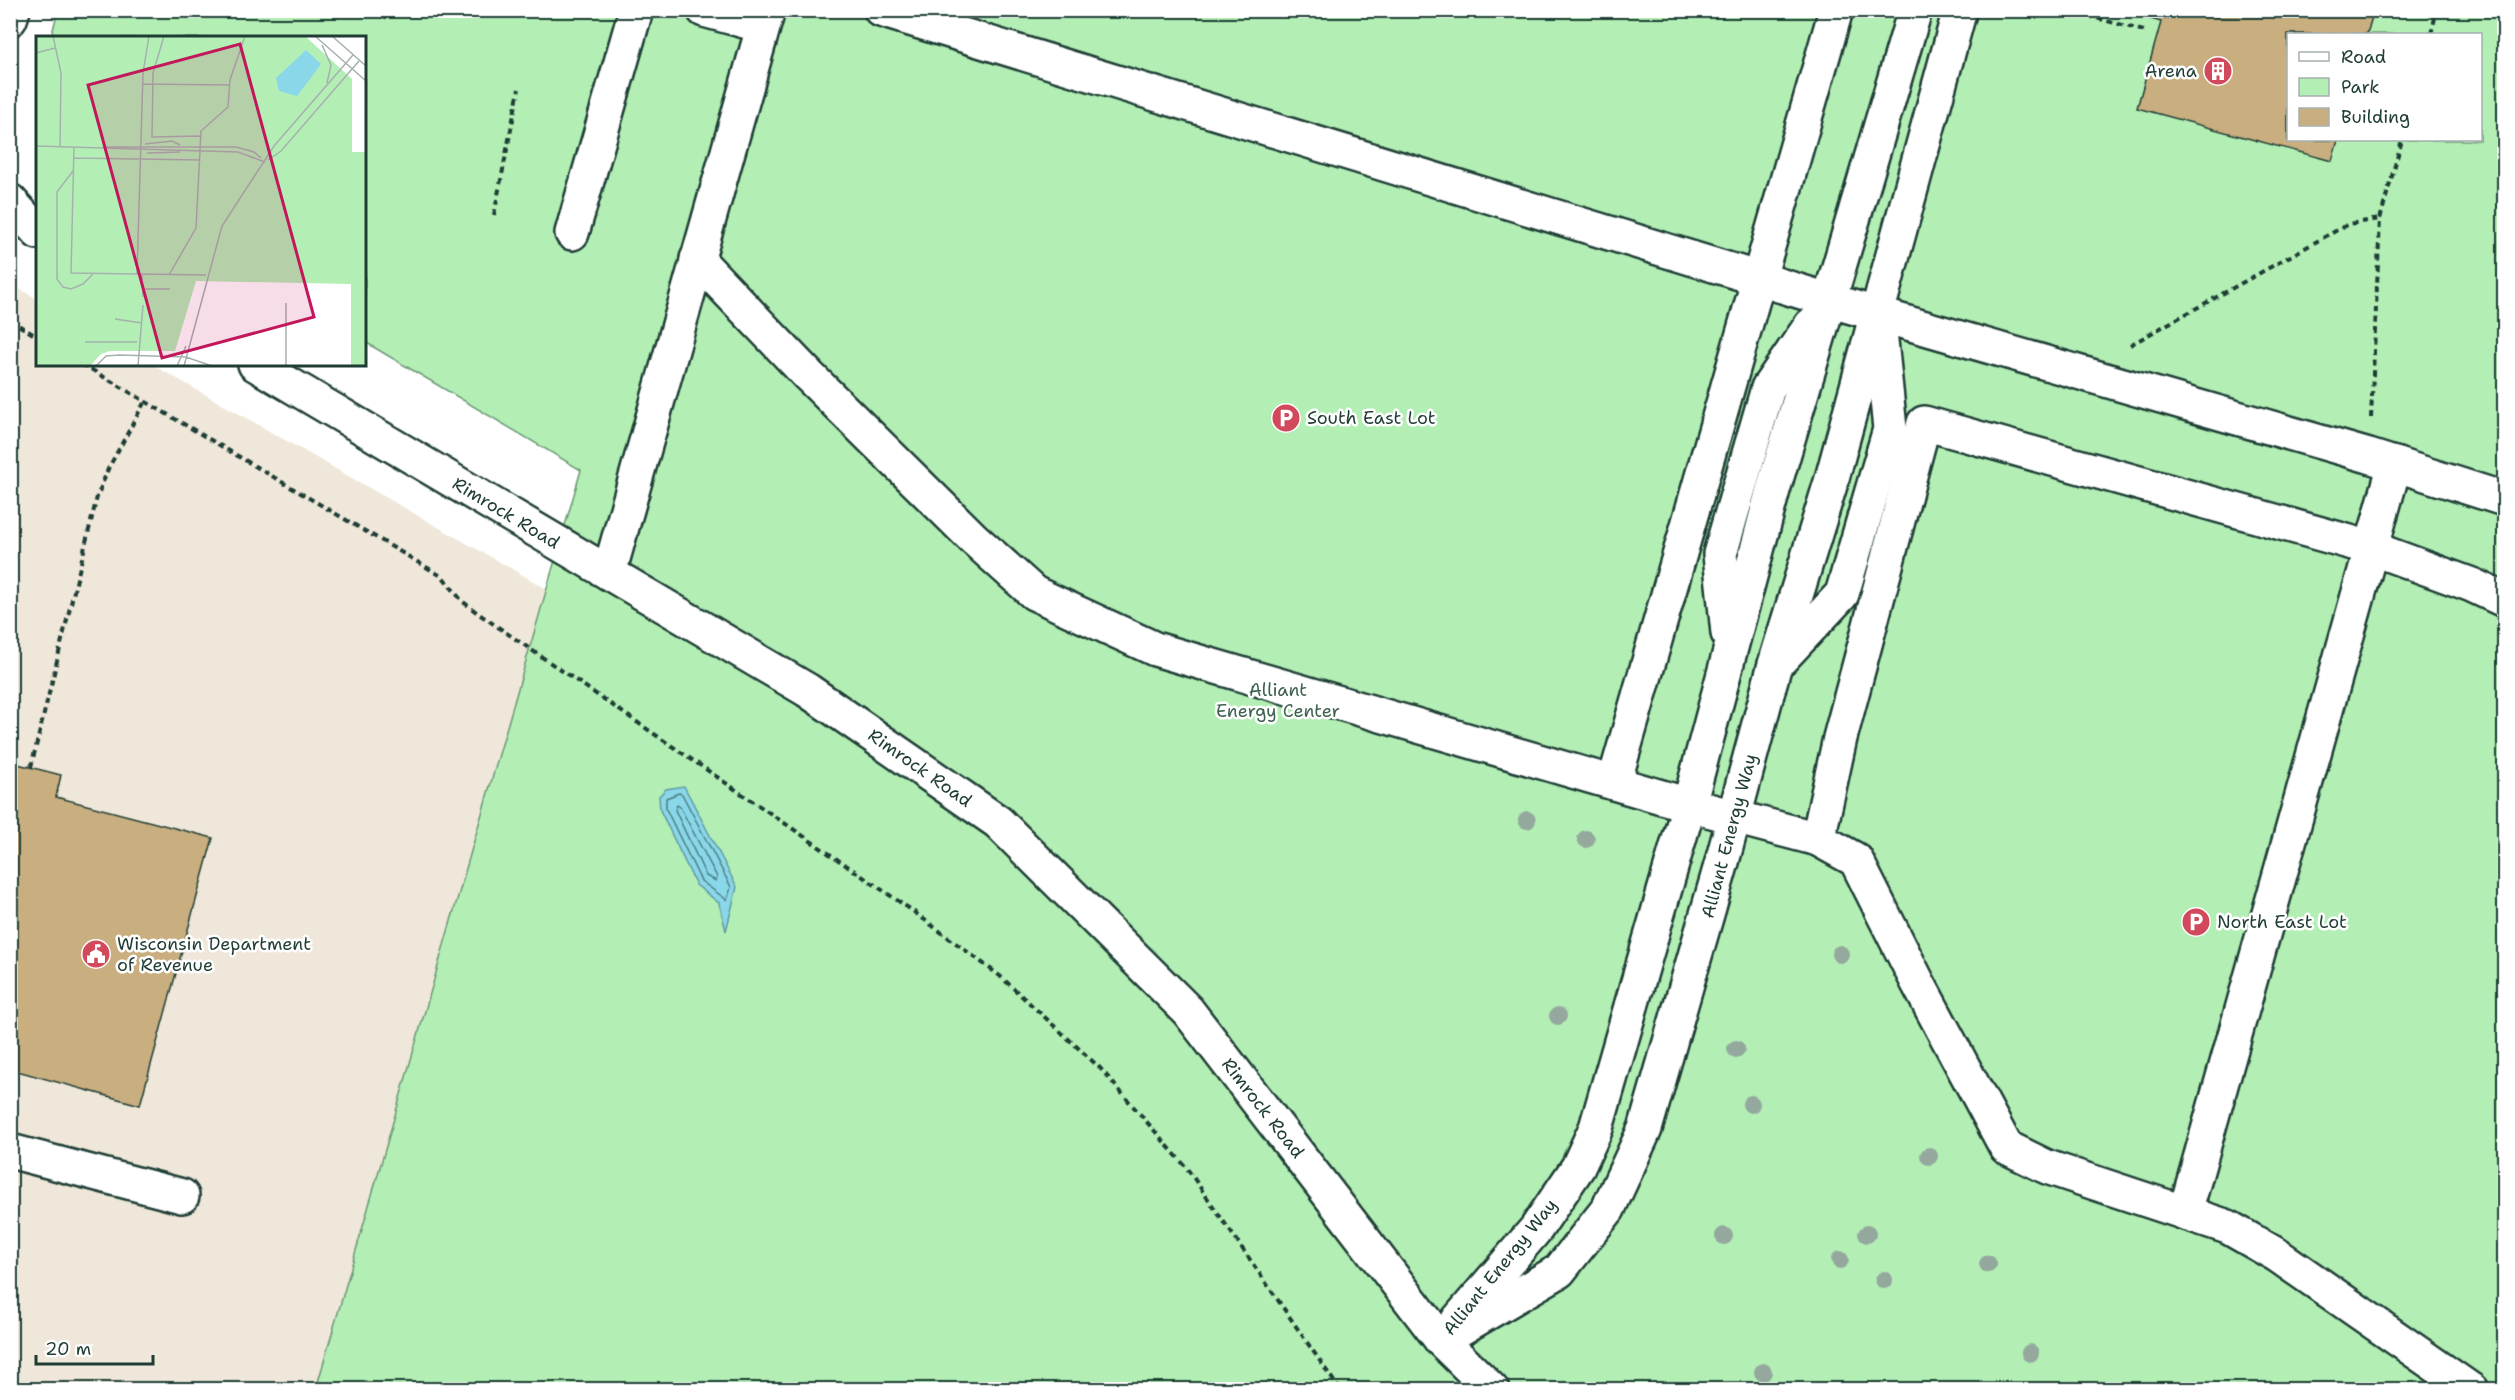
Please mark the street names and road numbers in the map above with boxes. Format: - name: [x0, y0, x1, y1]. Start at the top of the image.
- street label: Rimrock Road: [448, 471, 564, 555]
- street label: Rimrock Road: [863, 723, 977, 813]
- street label: Alliant Energy Way: [1696, 751, 1762, 921]
- street label: Rimrock Road: [1216, 1053, 1310, 1163]
- street label: Alliant Energy Way: [1437, 1194, 1563, 1340]

